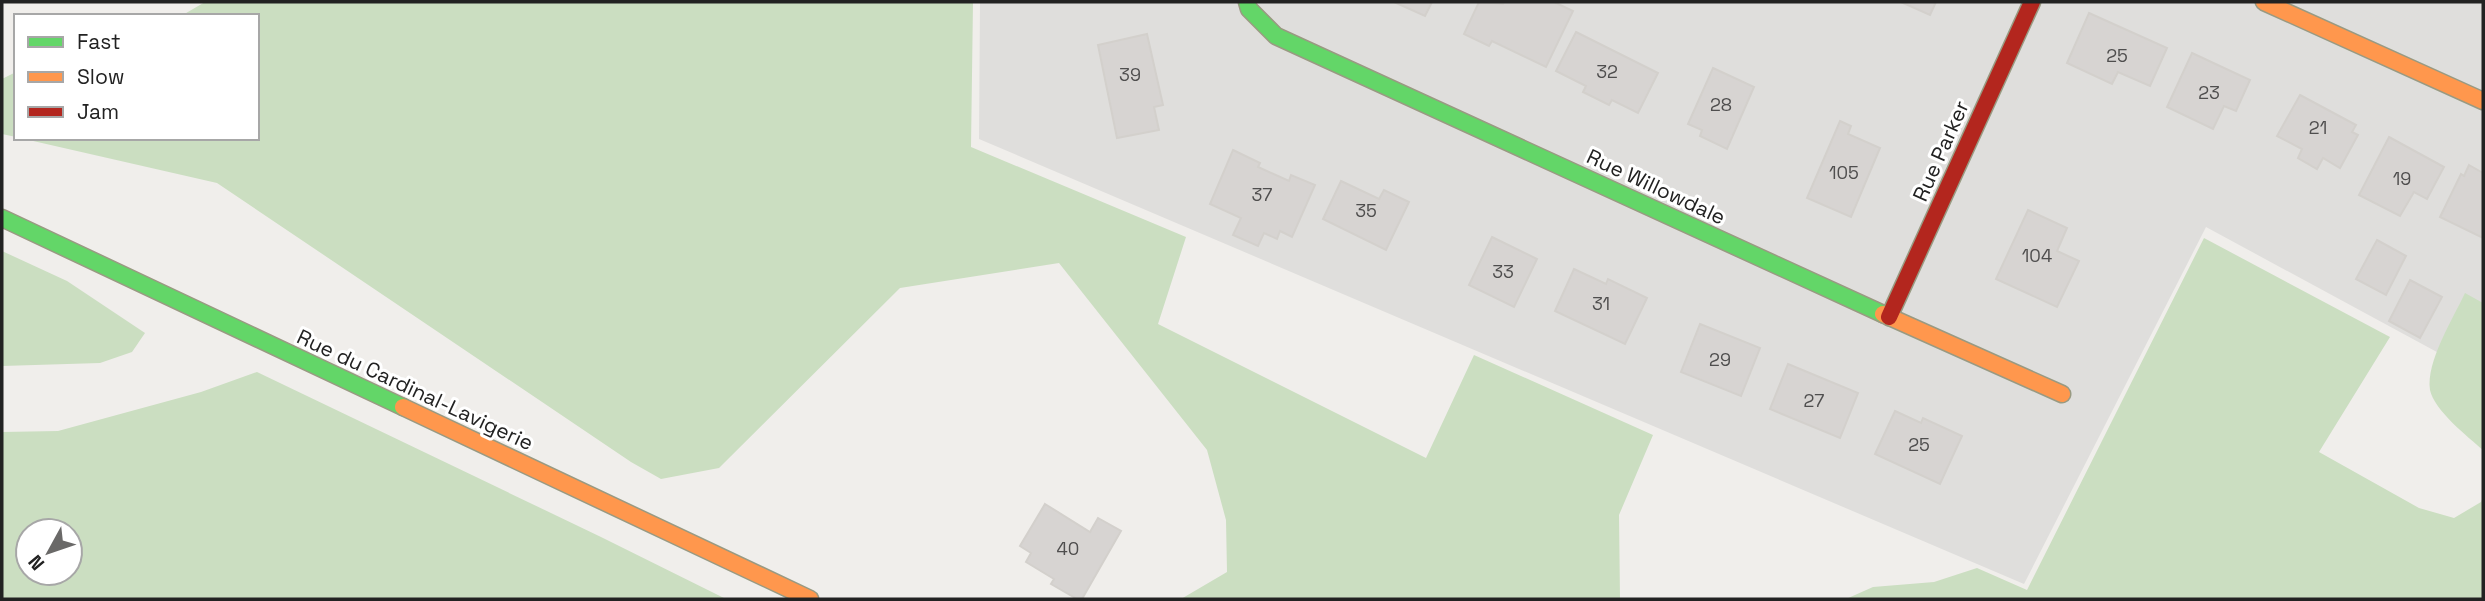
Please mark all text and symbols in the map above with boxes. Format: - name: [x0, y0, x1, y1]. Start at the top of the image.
- legend: [14, 14, 259, 140]
- text: Fast: [77, 28, 121, 55]
- house number: 25: [2106, 44, 2128, 67]
- house number: 32: [1596, 60, 1618, 83]
- text: Slow: [77, 63, 125, 90]
- house number: 39: [1119, 63, 1141, 86]
- house number: 23: [2198, 81, 2220, 104]
- house number: 28: [1710, 93, 1732, 116]
- street label: Rue Parker: [1906, 96, 1975, 205]
- text: Jam: [77, 98, 119, 125]
- house number: 21: [2309, 116, 2327, 139]
- street label: Rue Willowdale: [1582, 143, 1730, 231]
- house number: 105: [1829, 161, 1859, 184]
- house number: 19: [2393, 167, 2411, 190]
- house number: 37: [1251, 183, 1273, 206]
- house number: 35: [1355, 199, 1377, 222]
- house number: 104: [2022, 244, 2052, 267]
- house number: 33: [1492, 260, 1514, 283]
- house number: 31: [1592, 292, 1610, 315]
- street label: Rue du Cardinal-Lavigerie: [293, 323, 538, 456]
- house number: 29: [1709, 348, 1731, 371]
- house number: 27: [1804, 389, 1824, 412]
- house number: 25: [1908, 433, 1930, 456]
- north arrow: [14, 517, 84, 587]
- house number: 40: [1057, 537, 1079, 560]
- text: N: [23, 550, 50, 576]

